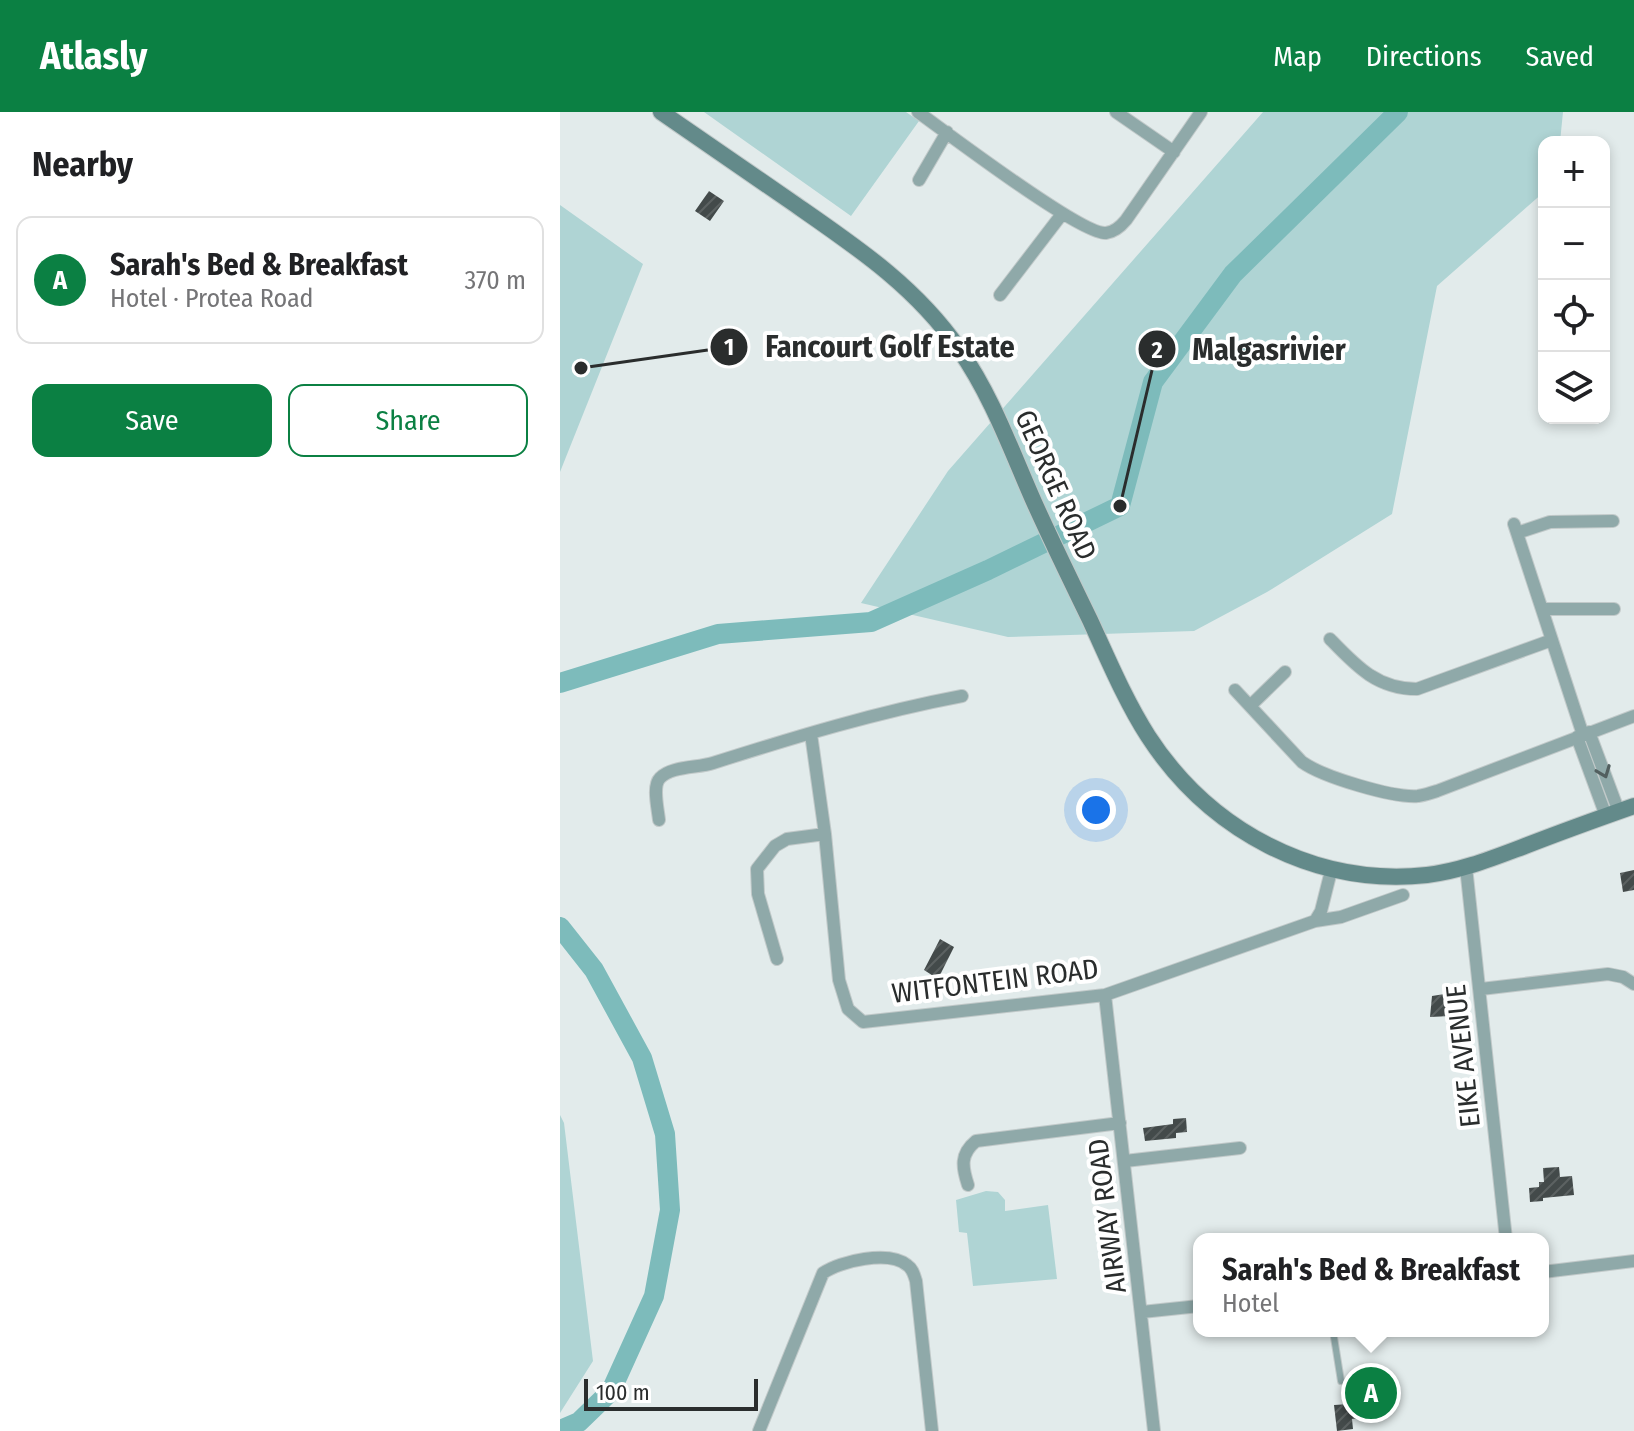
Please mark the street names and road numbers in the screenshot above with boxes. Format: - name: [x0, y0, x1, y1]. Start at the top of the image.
- street label: GEORGE ROAD: [1008, 405, 1104, 565]
- street label: WITFONTEIN ROAD: [890, 952, 1100, 1010]
- street label: EIKE AVENUE: [1439, 983, 1487, 1129]
- street label: AIRWAY ROAD: [1081, 1137, 1133, 1295]

